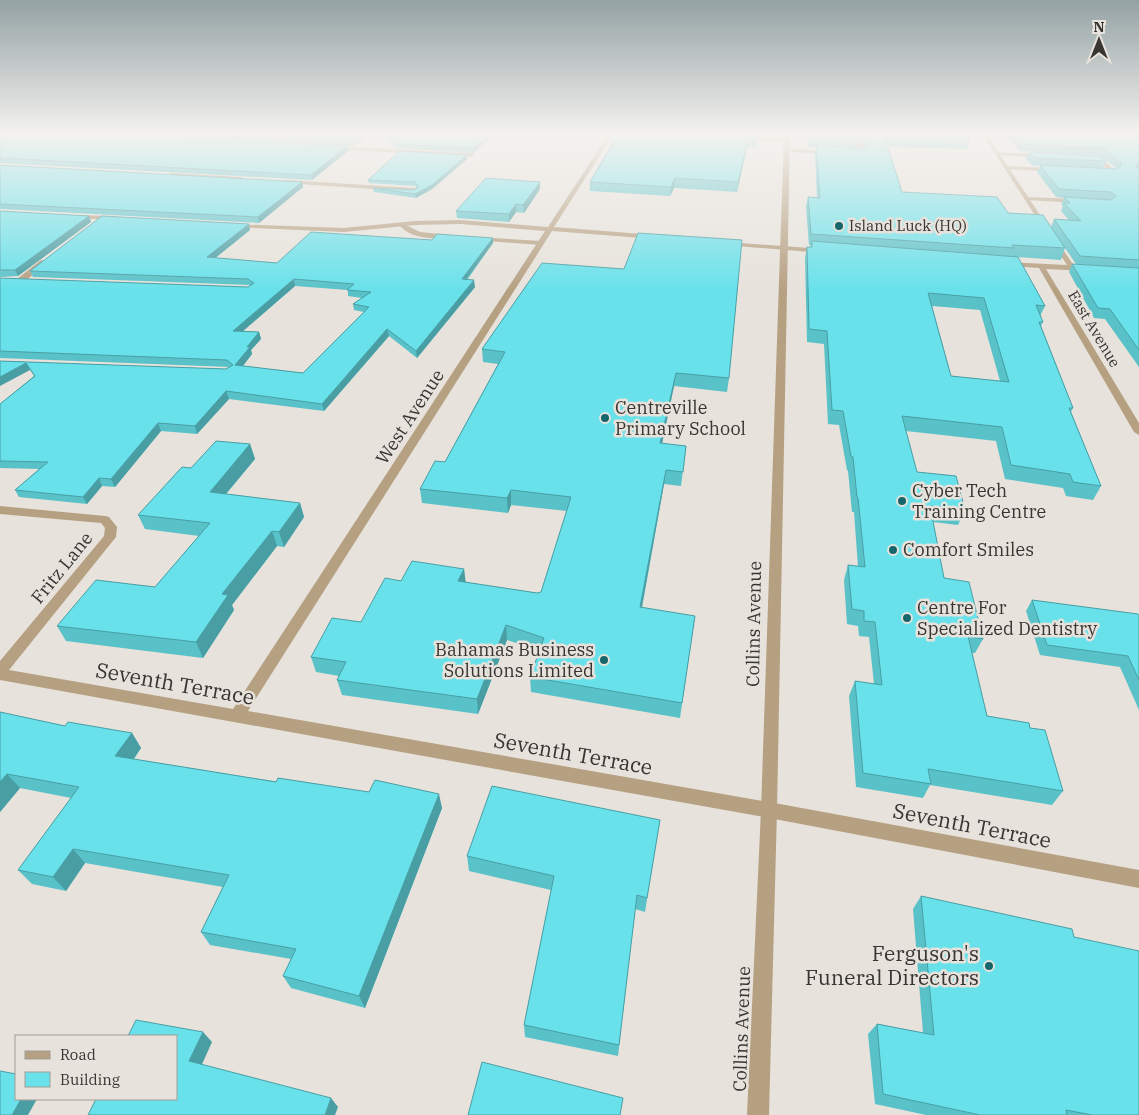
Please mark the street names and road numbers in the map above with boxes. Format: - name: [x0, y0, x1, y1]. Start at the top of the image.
- street label: East Avenue: [1064, 287, 1125, 371]
- street label: West Avenue: [370, 365, 449, 469]
- street label: Fritz Lane: [26, 527, 98, 608]
- street label: Collins Avenue: [741, 561, 766, 687]
- street label: Seventh Terrace: [94, 655, 257, 711]
- street label: Seventh Terrace: [492, 725, 655, 781]
- street label: Seventh Terrace: [891, 796, 1054, 854]
- street label: Collins Avenue: [728, 966, 755, 1092]

